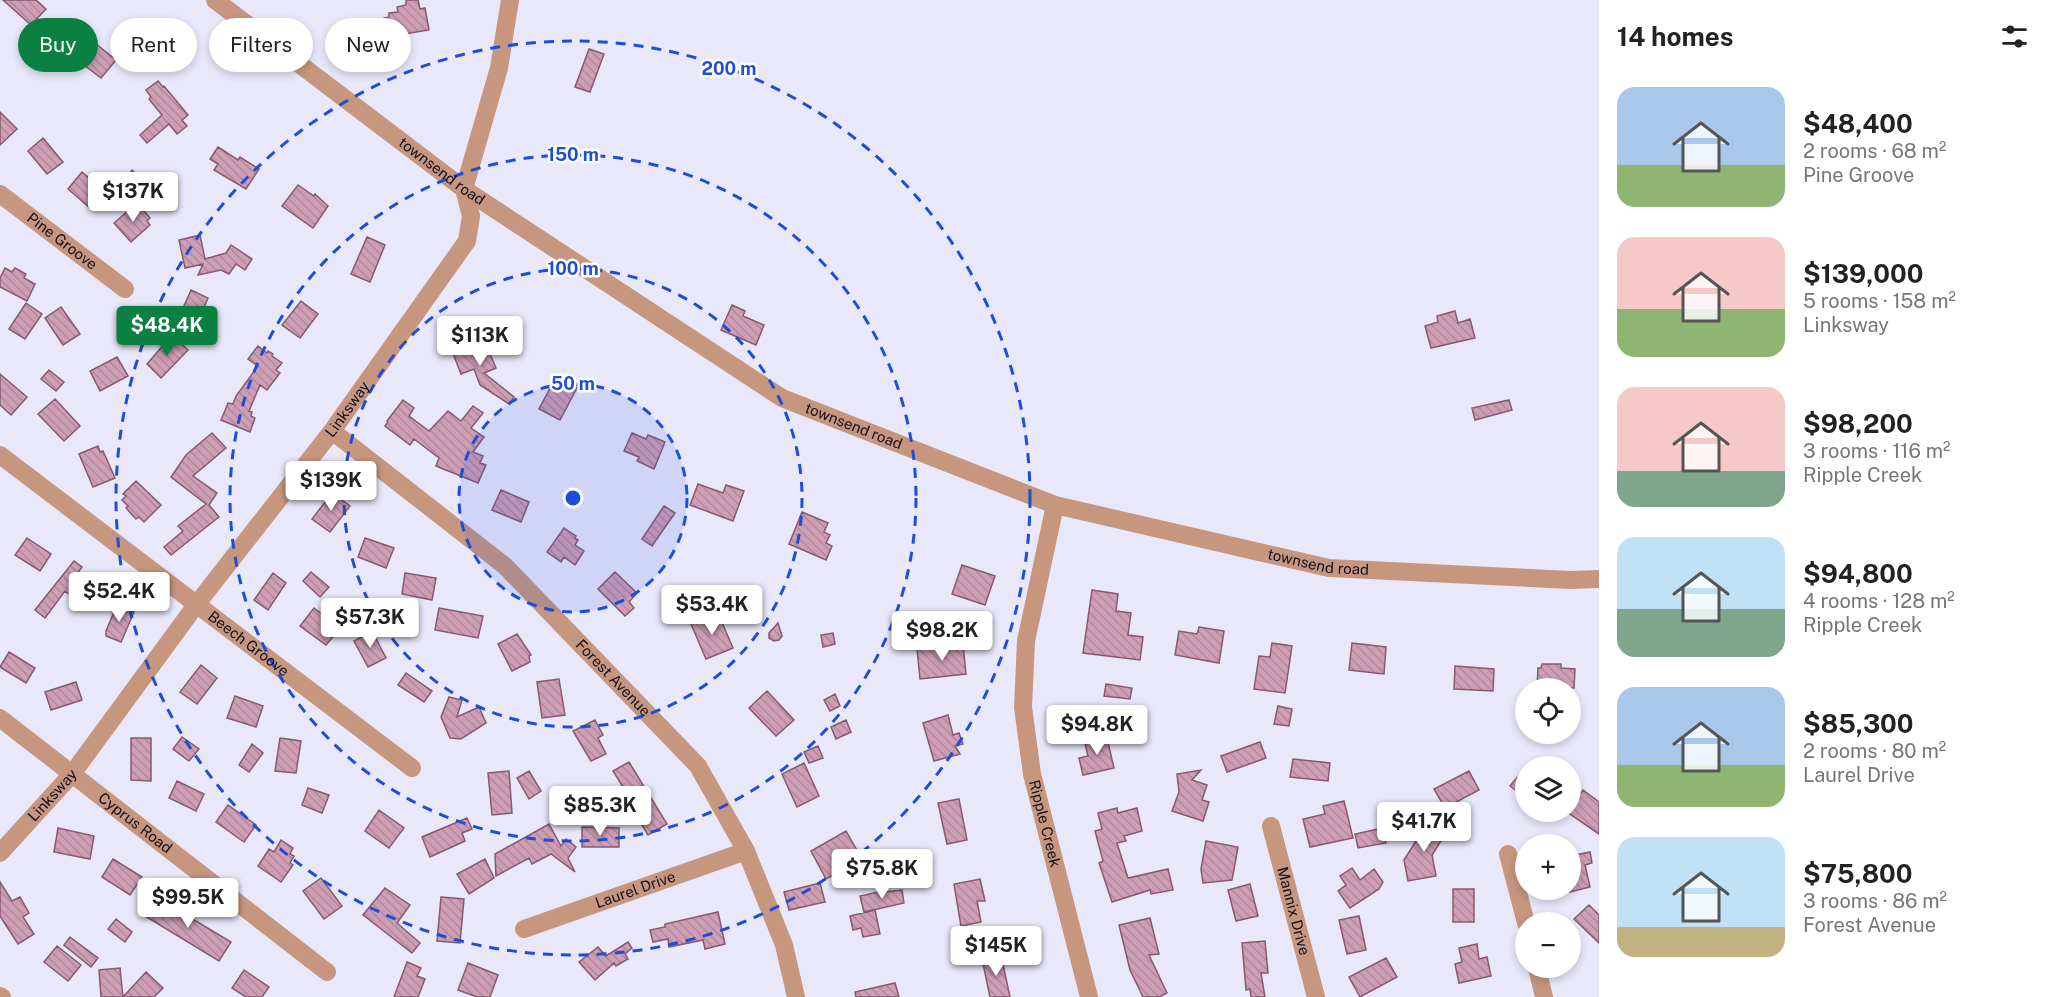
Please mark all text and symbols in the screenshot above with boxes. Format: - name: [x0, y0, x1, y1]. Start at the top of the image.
- chip: Buy: [18, 18, 98, 72]
- chip: Rent: [110, 18, 197, 72]
- chip: Filters: [209, 18, 313, 72]
- chip: New: [325, 18, 411, 72]
- icon: filters: [1998, 20, 2031, 53]
- text: 14 homes: [1617, 21, 1733, 52]
- text: 200 m: [702, 58, 756, 79]
- text: $48,400: [1803, 108, 1913, 139]
- icon: home: [1665, 111, 1737, 183]
- street label: townsend road: [395, 133, 488, 208]
- text: 2 rooms · 68 m²: [1803, 139, 1946, 163]
- text: 150 m: [547, 144, 599, 165]
- text: Pine Groove: [1803, 163, 1914, 187]
- pin: $137K: [91, 172, 175, 223]
- text: $137K: [102, 179, 164, 203]
- street label: Pine Groove: [24, 209, 101, 273]
- text: 100 m: [547, 258, 599, 279]
- text: $139,000: [1803, 258, 1923, 289]
- icon: home: [1665, 261, 1737, 333]
- text: 5 rooms · 158 m²: [1803, 289, 1956, 313]
- pin: $48.4K: [118, 306, 216, 357]
- text: $48.4K: [131, 313, 203, 337]
- text: Linksway: [1803, 313, 1889, 337]
- pin: $113K: [438, 316, 522, 367]
- text: $113K: [451, 323, 509, 347]
- text: 50 m: [551, 373, 595, 394]
- street label: Linksway: [321, 378, 373, 440]
- street label: townsend road: [803, 399, 905, 452]
- text: $98,200: [1803, 408, 1913, 439]
- icon: home: [1665, 411, 1737, 483]
- text: 3 rooms · 116 m²: [1803, 439, 1950, 463]
- pin: $139K: [289, 461, 373, 512]
- text: Ripple Creek: [1803, 463, 1922, 487]
- text: $139K: [300, 468, 362, 492]
- centre of rings: [563, 488, 583, 508]
- street label: townsend road: [1266, 545, 1369, 578]
- text: $94,800: [1803, 558, 1913, 589]
- icon: home: [1665, 561, 1737, 633]
- pin: $52.4K: [70, 572, 168, 623]
- text: $52.4K: [83, 579, 155, 603]
- pin: $53.4K: [663, 585, 761, 636]
- text: 4 rooms · 128 m²: [1803, 589, 1955, 613]
- text: $53.4K: [675, 592, 749, 616]
- pin: $57.3K: [321, 598, 419, 649]
- text: $57.3K: [335, 605, 405, 629]
- street label: Beech Groove: [205, 607, 292, 679]
- pin: $98.2K: [893, 611, 991, 662]
- text: Ripple Creek: [1803, 613, 1922, 637]
- text: $98.2K: [906, 618, 978, 642]
- street label: Forest Avenue: [573, 636, 654, 719]
- map controls: [1515, 678, 1581, 978]
- button: locate: [1515, 678, 1581, 744]
- pin: $94.8K: [1048, 705, 1146, 756]
- text: $85,300: [1803, 708, 1914, 739]
- icon: home: [1665, 711, 1737, 783]
- text: $94.8K: [1061, 712, 1134, 736]
- text: 2 rooms · 80 m²: [1803, 739, 1946, 763]
- button: layers: [1515, 756, 1581, 822]
- text: Laurel Drive: [1803, 763, 1915, 787]
- street label: Linksway: [24, 765, 80, 825]
- street label: Ripple Creek: [1026, 778, 1064, 869]
- pin: $85.3K: [551, 786, 649, 837]
- street label: Cyprus Road: [95, 789, 176, 856]
- text: $85.3K: [563, 793, 637, 817]
- pin: $41.7K: [1375, 802, 1473, 853]
- text: $41.7K: [1391, 809, 1457, 833]
- button: +: [1515, 834, 1581, 900]
- pin: $75.8K: [833, 849, 931, 900]
- text: $75.8K: [846, 856, 918, 880]
- text: $75,800: [1803, 858, 1913, 889]
- icon: home: [1665, 861, 1737, 933]
- street label: Mannix Drive: [1274, 865, 1314, 957]
- street label: Laurel Drive: [593, 867, 678, 911]
- pin: $99.5K: [139, 878, 237, 929]
- text: $99.5K: [151, 885, 225, 909]
- text: 3 rooms · 86 m²: [1803, 889, 1947, 913]
- button: −: [1515, 912, 1581, 978]
- text: Forest Avenue: [1803, 913, 1936, 937]
- pin: $145K: [954, 926, 1038, 977]
- text: $145K: [965, 933, 1027, 957]

